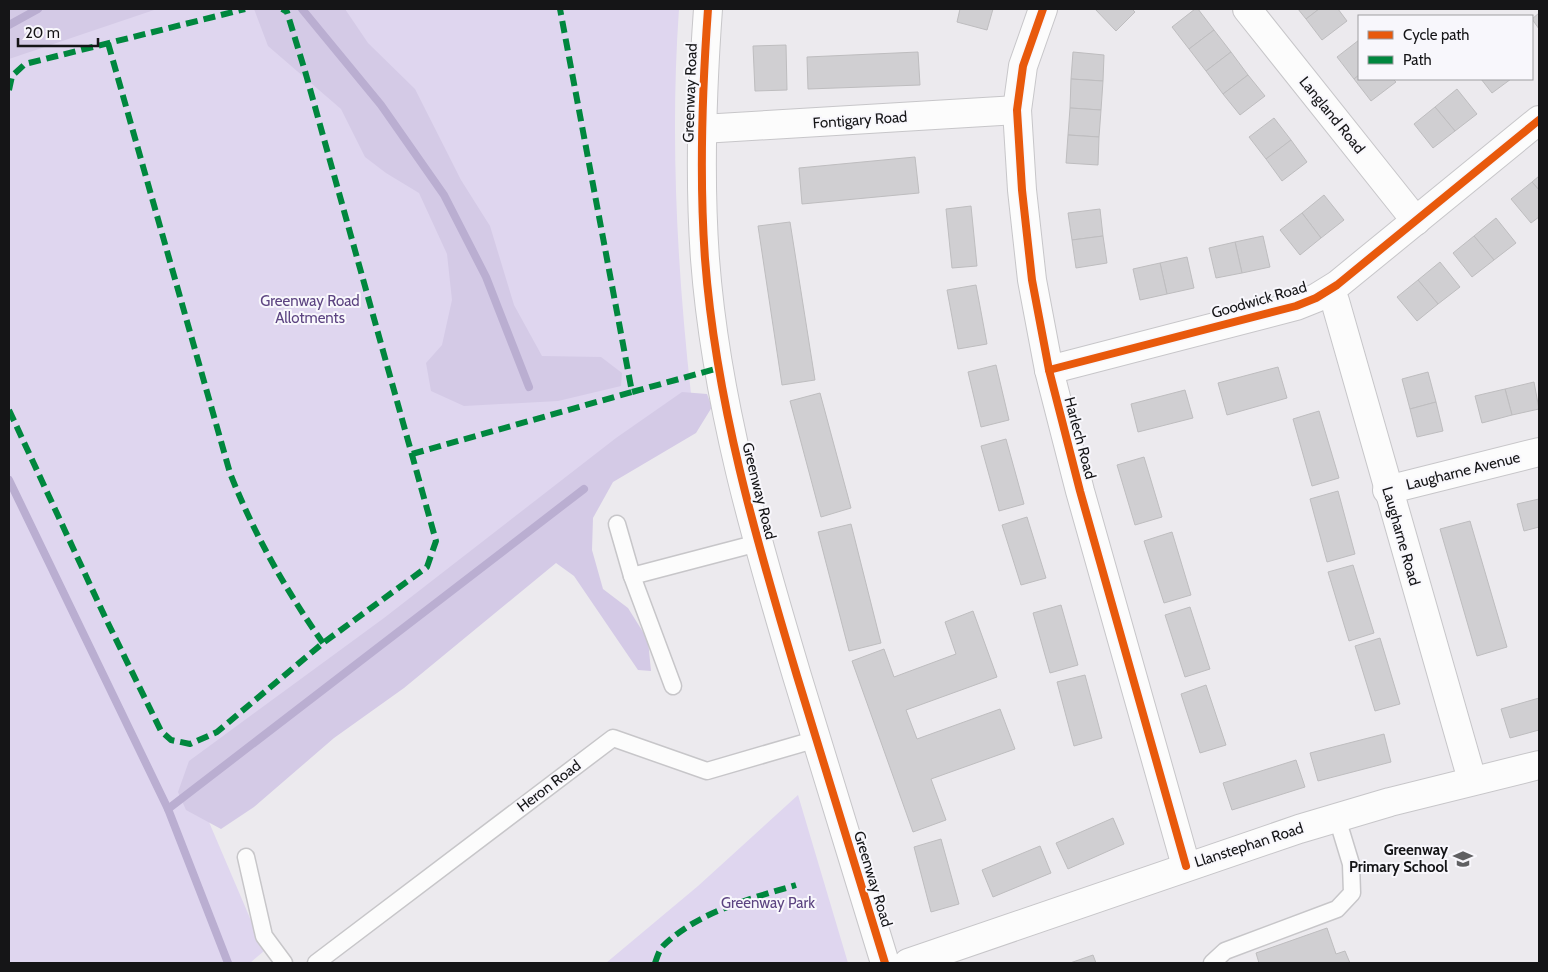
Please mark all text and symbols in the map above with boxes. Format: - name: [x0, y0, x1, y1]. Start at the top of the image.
- scale bar: [18, 15, 98, 47]
- legend: [1358, 15, 1533, 80]
- text: 20 m: [25, 24, 60, 42]
- text: Cycle path: [1403, 26, 1469, 44]
- street label: Greenway Road: [679, 43, 701, 143]
- text: Path: [1403, 51, 1432, 69]
- street label: Langland Road: [1295, 73, 1369, 157]
- street label: Fontigary Road: [812, 108, 908, 132]
- street label: Goodwick Road: [1209, 278, 1309, 322]
- park label: Greenway Road Allotments: [260, 292, 360, 327]
- street label: Harlech Road: [1060, 395, 1100, 481]
- street label: Greenway Road: [738, 441, 780, 541]
- street label: Laugharne Avenue: [1404, 448, 1522, 494]
- street label: Laugharne Road: [1378, 484, 1424, 588]
- street label: Heron Road: [514, 756, 584, 816]
- street label: Llanstephan Road: [1192, 819, 1306, 871]
- street label: Greenway Road: [850, 829, 896, 929]
- place label: Greenway Primary School: [1349, 841, 1449, 876]
- school or university icon: Greenway Primary School: [1452, 848, 1474, 870]
- park label: Greenway Park: [721, 894, 815, 912]

